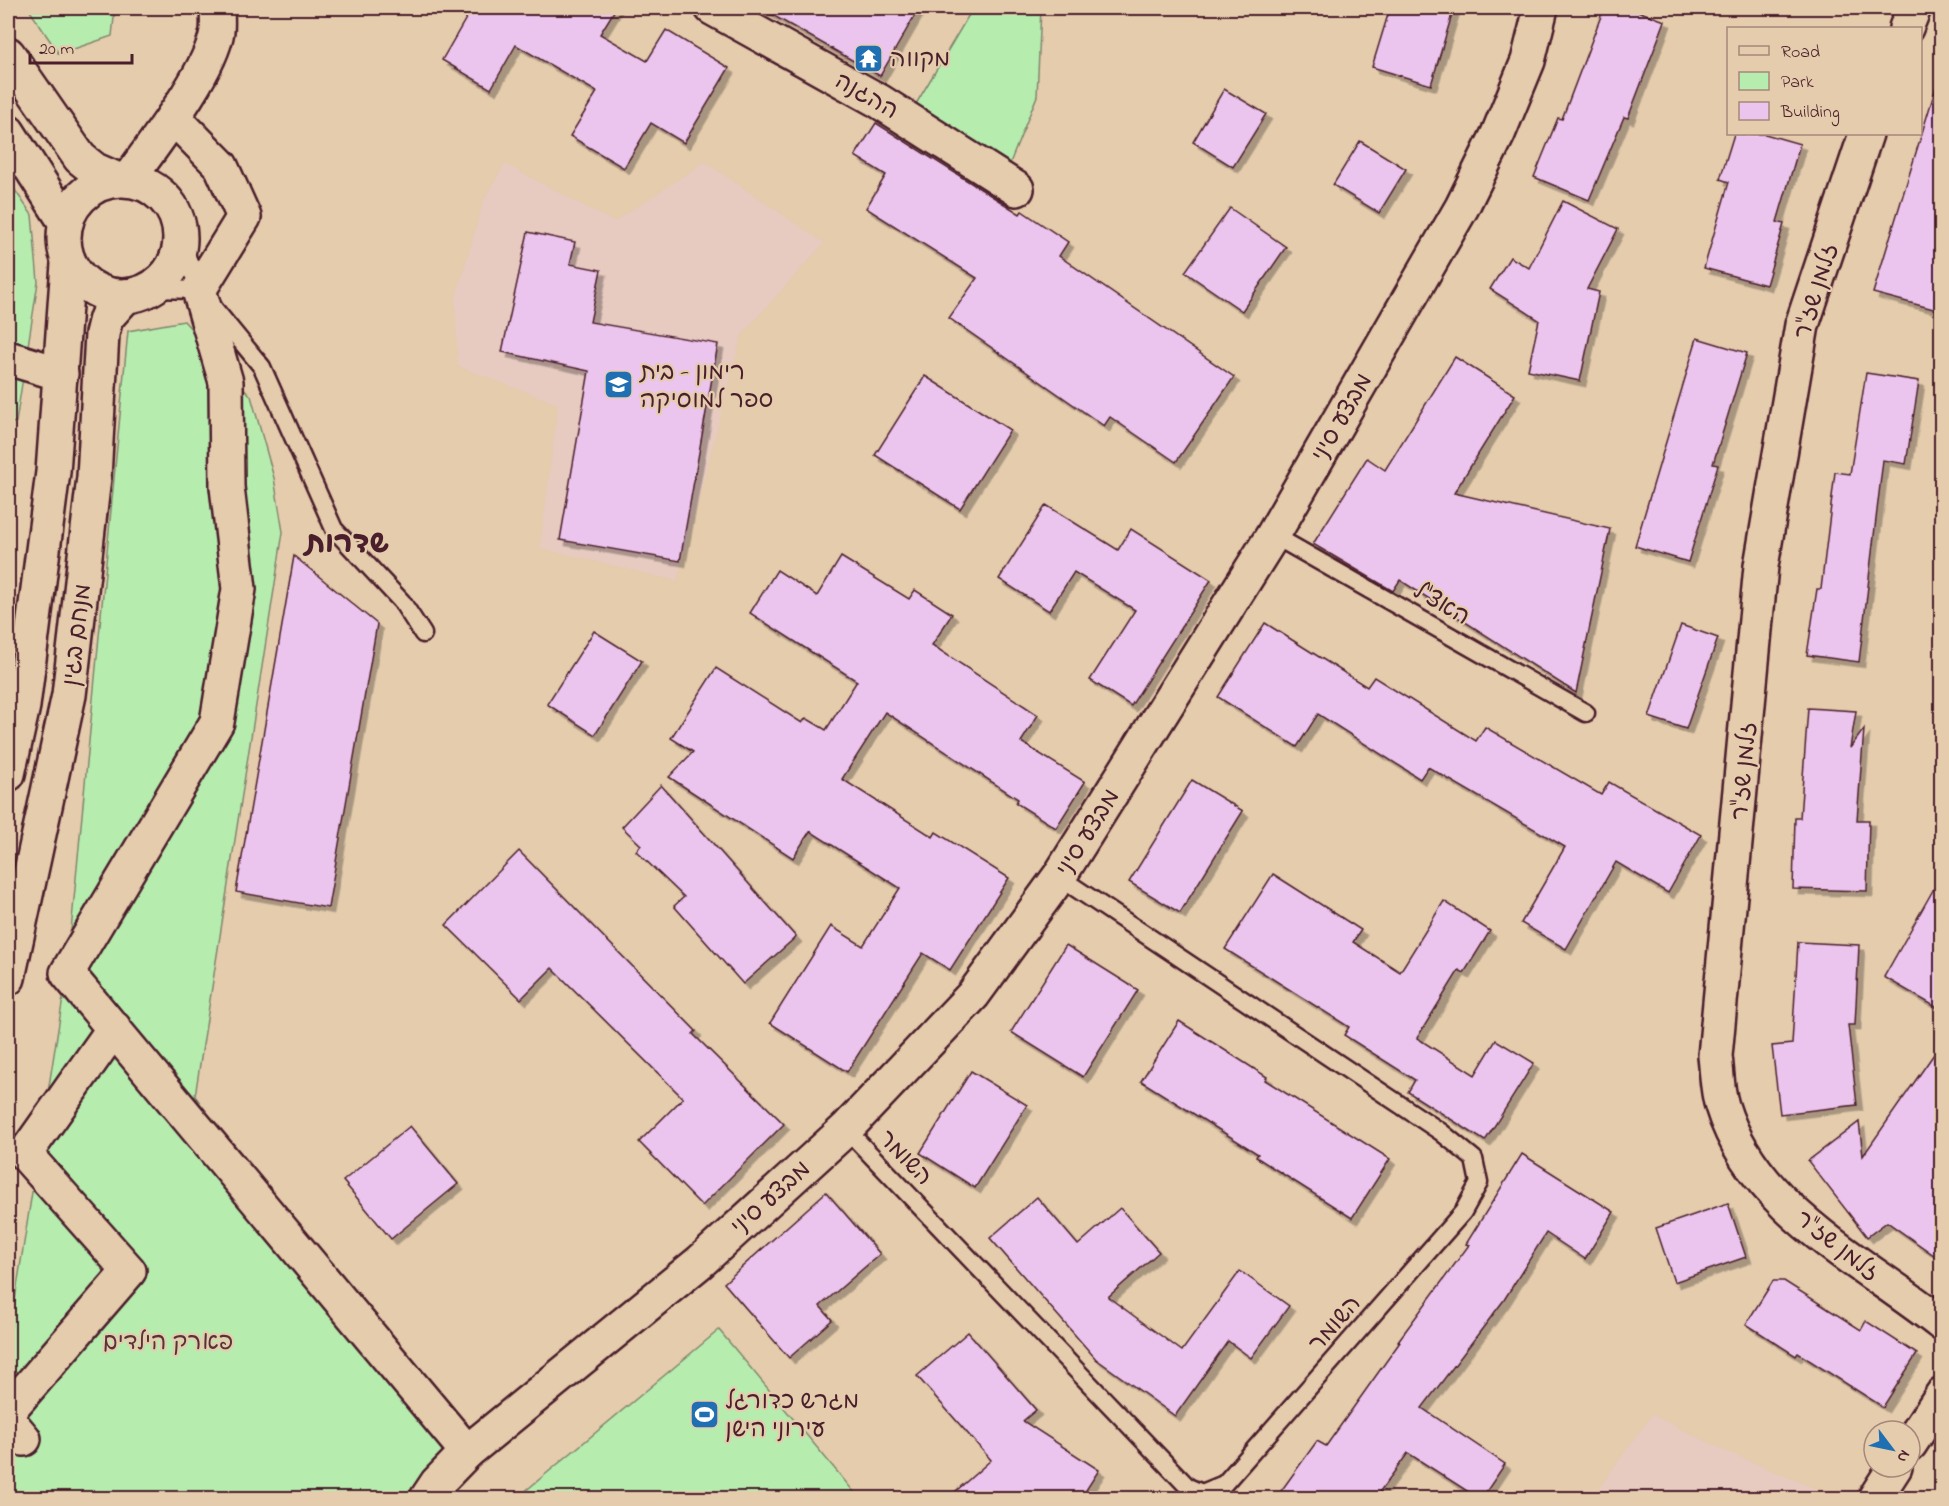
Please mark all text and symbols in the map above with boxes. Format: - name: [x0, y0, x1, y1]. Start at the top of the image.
- scale bar: [30, 27, 132, 65]
- legend: [1727, 27, 1922, 135]
- text: 20 m: [39, 37, 74, 63]
- text: Road: [1781, 40, 1820, 66]
- temple icon: מקווה: [853, 42, 885, 74]
- place label: מקווה: [890, 43, 950, 78]
- street label: ההגנה: [827, 65, 904, 129]
- text: Park: [1781, 70, 1814, 96]
- text: Building: [1780, 100, 1840, 127]
- street label: זלמן שז"ר: [1786, 239, 1849, 344]
- place label: רימון - בית ספר למוסיקה: [638, 356, 773, 419]
- street label: מבצע סיני: [1304, 367, 1383, 469]
- school or university icon: רימון - בית ספר למוסיקה: [603, 369, 635, 401]
- district label: שדרות: [302, 523, 389, 567]
- street label: האצ"ל: [1406, 575, 1476, 635]
- street label: מנחם בגין: [55, 582, 102, 688]
- street label: זלמן שז"ר: [1724, 721, 1767, 822]
- street label: מבצע סיני: [1049, 783, 1130, 884]
- street label: השומר: [869, 1123, 940, 1195]
- street label: מבצע סיני: [724, 1153, 819, 1244]
- street label: זלמן שז"ר: [1787, 1203, 1886, 1291]
- street label: השומר: [1301, 1288, 1371, 1361]
- park label: פארק הילדים: [103, 1326, 233, 1361]
- place label: מגרש כדורגל עירוני הישן: [725, 1385, 859, 1448]
- sports icon: מגרש כדורגל עירוני הישן: [688, 1398, 720, 1430]
- north arrow: [1862, 1419, 1922, 1479]
- text: N: [1890, 1445, 1916, 1467]

